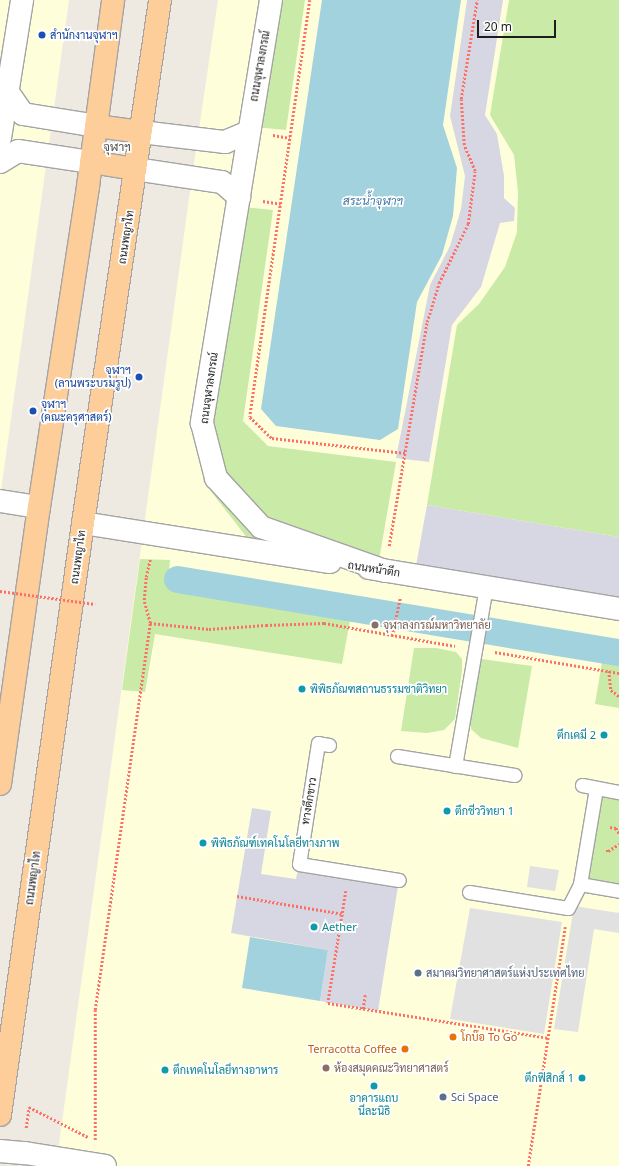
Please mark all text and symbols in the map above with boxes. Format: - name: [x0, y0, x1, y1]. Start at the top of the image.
- scale bar: [479, 12, 558, 38]
- text: 20 m: [484, 18, 512, 35]
- place label: สำนักงานจุฬาฯ: [50, 28, 118, 42]
- street label: ถนนจุฬาลงกรณ์: [247, 29, 273, 103]
- marker: สำนักงานจุฬาฯ: [37, 30, 47, 40]
- district label: จุฬาฯ: [103, 140, 131, 154]
- water label: สระน้ำจุฬาฯ: [343, 194, 403, 208]
- street label: ถนนพญาไท: [115, 209, 137, 265]
- street label: ถนนจุฬาลงกรณ์: [197, 351, 221, 425]
- place label: จุฬาฯ (ลานพระบรมรูป): [55, 364, 131, 390]
- marker: จุฬาฯ (ลานพระบรมรูป): [134, 372, 144, 382]
- place label: จุฬาฯ (คณะครุศาสตร์): [41, 398, 112, 424]
- marker: จุฬาฯ (คณะครุศาสตร์): [28, 406, 38, 416]
- street label: ถนนพญาไท: [68, 529, 88, 585]
- street label: ถนนหน้าตึก: [347, 558, 401, 580]
- place label: จุฬาลงกรณ์มหาวิทยาลัย: [383, 618, 491, 632]
- marker: จุฬาลงกรณ์มหาวิทยาลัย: [370, 620, 380, 630]
- place label: พิพิธภัณฑสถานธรรมชาติวิทยา: [310, 682, 447, 696]
- marker: พิพิธภัณฑสถานธรรมชาติวิทยา: [297, 684, 307, 694]
- place label: ตึกเคมี 2: [557, 728, 596, 742]
- marker: ตึกเคมี 2: [599, 730, 609, 740]
- street label: ทางตึกขาว: [299, 776, 319, 826]
- place label: ตึกชีววิทยา 1: [455, 804, 514, 818]
- marker: ตึกชีววิทยา 1: [442, 806, 452, 816]
- place label: พิพิธภัณฑ์เทคโนโลยีทางภาพ: [211, 836, 339, 850]
- marker: พิพิธภัณฑ์เทคโนโลยีทางภาพ: [198, 838, 208, 848]
- street label: ถนนพญาไท: [23, 850, 43, 906]
- place label: Aether: [322, 920, 357, 934]
- marker: Aether: [309, 922, 319, 932]
- place label: สมาคมวิทยาศาสตร์แห่งประเทศไทย: [426, 966, 585, 980]
- marker: สมาคมวิทยาศาสตร์แห่งประเทศไทย: [413, 968, 423, 978]
- place label: โกบ๊อ To Go: [461, 1030, 517, 1044]
- marker: โกบ๊อ To Go: [448, 1032, 458, 1042]
- place label: Terracotta Coffee: [308, 1042, 397, 1056]
- marker: Terracotta Coffee: [400, 1044, 410, 1054]
- place label: ห้องสมุดคณะวิทยาศาสตร์: [334, 1061, 449, 1075]
- place label: ตึกเทคโนโลยีทางอาหาร: [173, 1063, 278, 1077]
- marker: ห้องสมุดคณะวิทยาศาสตร์: [321, 1063, 331, 1073]
- marker: ตึกเทคโนโลยีทางอาหาร: [160, 1065, 170, 1075]
- place label: ตึกฟิสิกส์ 1: [525, 1071, 574, 1085]
- marker: ตึกฟิสิกส์ 1: [577, 1073, 587, 1083]
- marker: อาคารแถบ นีละนิธิ: [369, 1081, 379, 1091]
- place label: Sci Space: [451, 1090, 498, 1104]
- place label: อาคารแถบ นีละนิธิ: [350, 1092, 398, 1118]
- marker: Sci Space: [438, 1092, 448, 1102]

